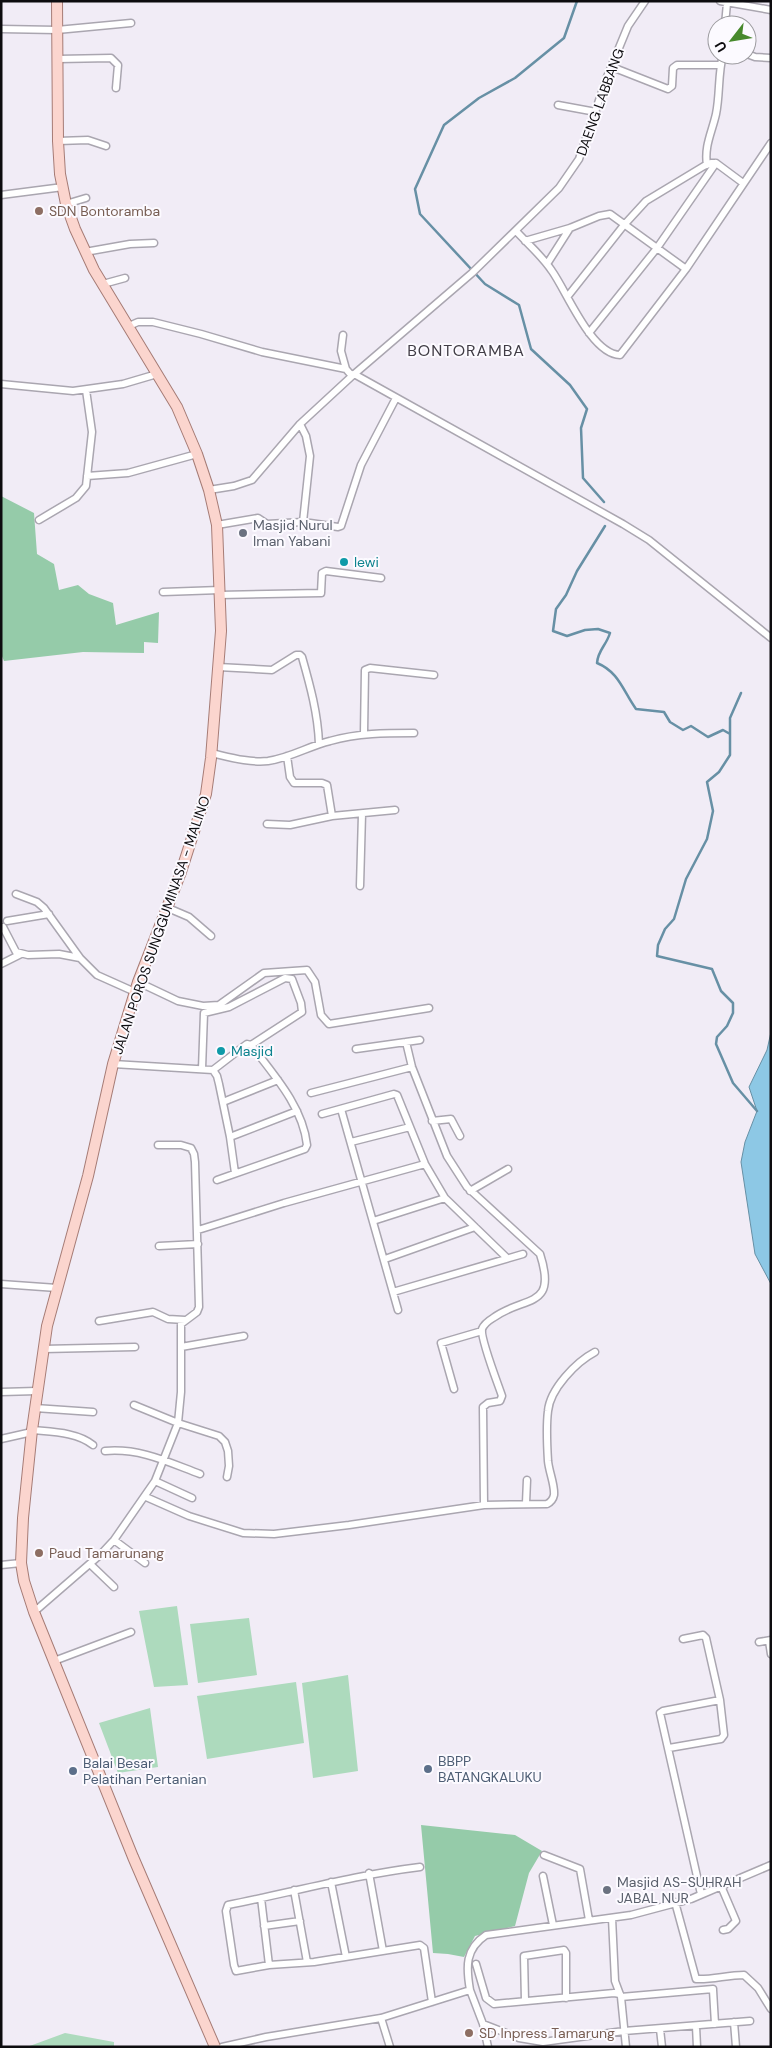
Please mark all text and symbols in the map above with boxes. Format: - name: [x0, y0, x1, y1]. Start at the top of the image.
- north arrow: [707, 15, 757, 65]
- text: U: [711, 38, 731, 55]
- street label: DAENG LABBANG: [572, 46, 628, 158]
- place label: SDN Bontoramba: [49, 202, 160, 220]
- marker: SDN Bontoramba: [33, 205, 45, 217]
- district label: BONTORAMBA: [407, 340, 525, 361]
- place label: Masjid Nurul Iman Yabani: [253, 516, 333, 550]
- marker: Masjid Nurul Iman Yabani: [237, 527, 249, 539]
- place label: lewi: [354, 553, 379, 571]
- marker: lewi: [338, 556, 350, 568]
- street label: JALAN POROS SUNGGUMINASA - MALINO: [108, 793, 214, 1057]
- place label: Masjid: [231, 1042, 273, 1060]
- marker: Masjid: [215, 1045, 227, 1057]
- place label: Paud Tamarunang: [49, 1544, 164, 1562]
- marker: Paud Tamarunang: [33, 1547, 45, 1559]
- place label: BBPP BATANGKALUKU: [438, 1752, 542, 1786]
- place label: Balai Besar Pelatihan Pertanian: [83, 1754, 206, 1788]
- marker: BBPP BATANGKALUKU: [422, 1763, 434, 1775]
- marker: Balai Besar Pelatihan Pertanian: [67, 1765, 79, 1777]
- place label: Masjid AS-SUHRAH JABAL NUR: [617, 1873, 742, 1907]
- marker: Masjid AS-SUHRAH JABAL NUR: [601, 1884, 613, 1896]
- place label: SD Inpress Tamarung: [479, 2024, 615, 2042]
- marker: SD Inpress Tamarung: [463, 2027, 475, 2039]

